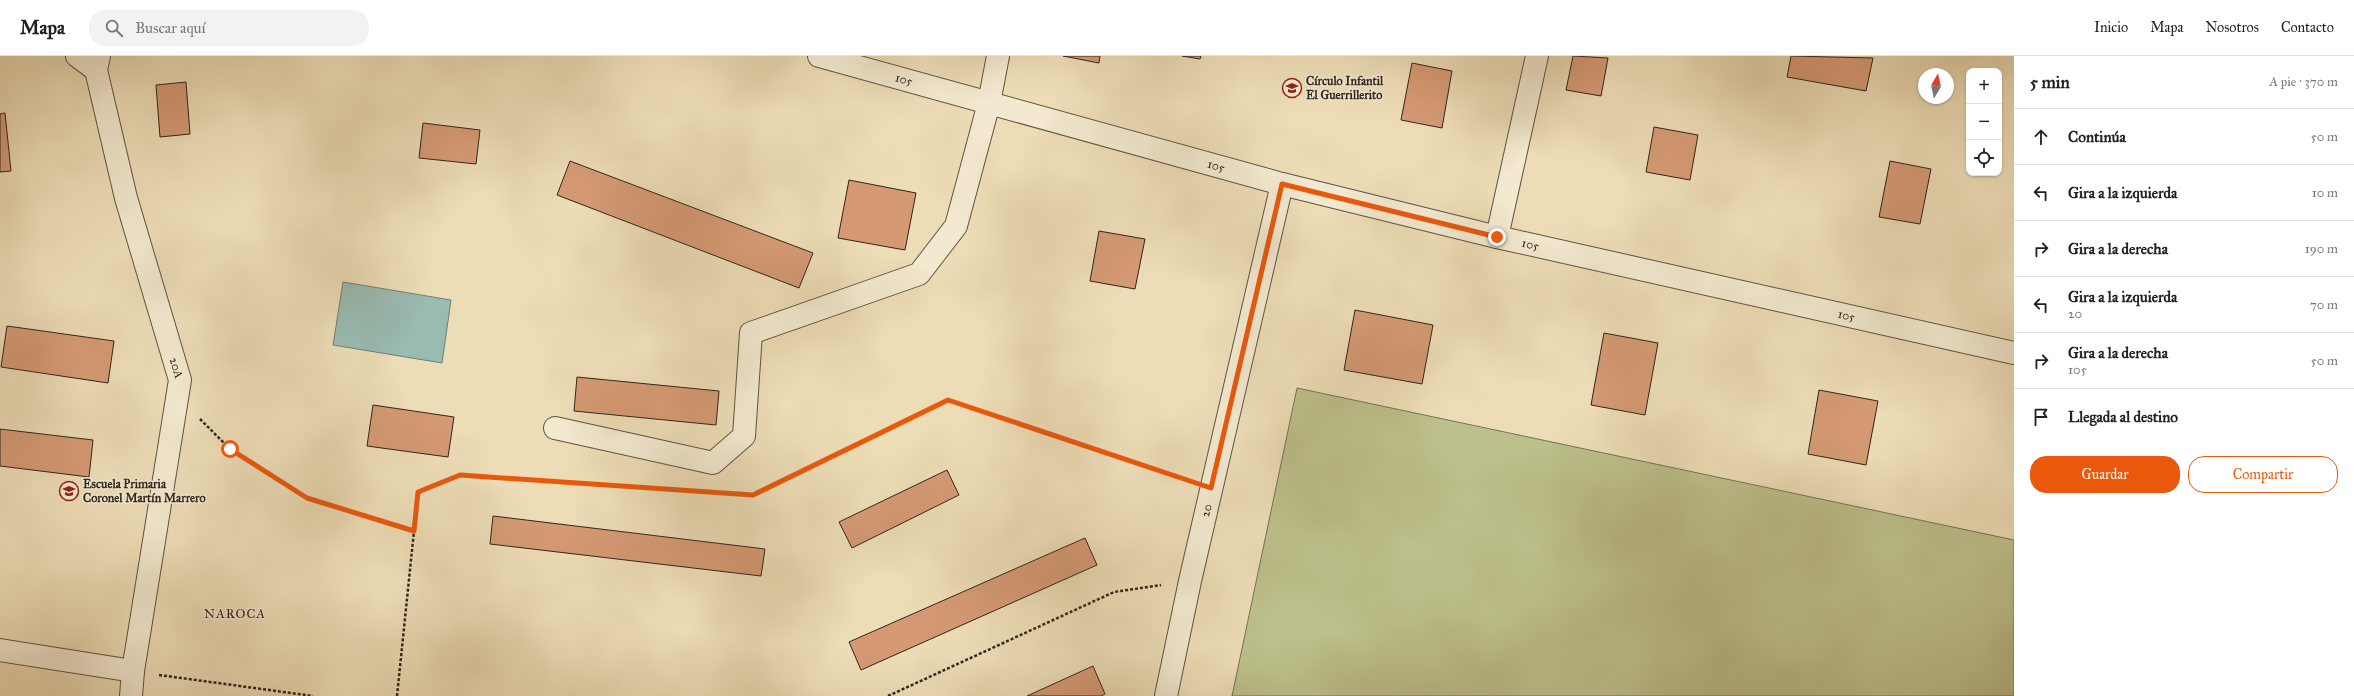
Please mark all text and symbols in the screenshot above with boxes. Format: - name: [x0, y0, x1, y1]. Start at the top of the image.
- search box: [89, 10, 369, 46]
- text: Mapa: [20, 16, 65, 39]
- icon: search: [103, 17, 125, 39]
- text: Buscar aquí: [135, 19, 206, 37]
- text: Inicio: [2094, 19, 2128, 36]
- text: Mapa: [2150, 19, 2183, 36]
- text: Nosotros: [2205, 19, 2259, 36]
- text: Contacto: [2281, 19, 2334, 36]
- north arrow: [1918, 68, 1954, 104]
- map controls: [1966, 68, 2002, 176]
- button: +: [1966, 68, 2002, 104]
- street label: 105: [894, 70, 914, 89]
- text: 5 min: [2030, 72, 2070, 93]
- place label: Círculo Infantil El Guerrillerito: [1306, 74, 1384, 102]
- text: A pie · 370 m: [2269, 74, 2338, 90]
- school or university icon: Círculo Infantil El Guerrillerito: [1281, 77, 1303, 99]
- button: −: [1966, 104, 2002, 140]
- icon: ahead: [2030, 126, 2052, 148]
- text: Continúa: [2068, 128, 2126, 146]
- text: 50 m: [2311, 129, 2338, 145]
- button: locate: [1966, 140, 2002, 176]
- street label: 105: [1206, 157, 1227, 175]
- icon: left: [2030, 182, 2052, 204]
- text: Gira a la izquierda: [2068, 184, 2177, 202]
- text: 10 m: [2312, 185, 2338, 201]
- route end: [1488, 228, 1506, 246]
- street label: 105: [1520, 236, 1541, 253]
- icon: right: [2030, 238, 2052, 260]
- text: Gira a la derecha: [2068, 240, 2168, 258]
- text: 190 m: [2305, 241, 2338, 257]
- text: Gira a la izquierda: [2068, 288, 2177, 306]
- icon: left: [2030, 294, 2052, 316]
- text: 70 m: [2310, 297, 2338, 313]
- text: 20: [2068, 306, 2082, 322]
- street label: 105: [1837, 307, 1857, 324]
- text: Gira a la derecha: [2068, 344, 2168, 362]
- icon: right: [2030, 350, 2052, 372]
- text: 50 m: [2311, 353, 2338, 369]
- street label: 20A: [167, 356, 186, 380]
- text: 105: [2068, 362, 2087, 378]
- icon: arrive: [2030, 406, 2052, 428]
- text: Llegada al destino: [2068, 408, 2178, 426]
- route start: [221, 440, 239, 458]
- button: Guardar: [2030, 456, 2180, 493]
- button: Compartir: [2188, 456, 2338, 493]
- place label: Escuela Primaria Coronel Martín Marrero: [83, 477, 206, 505]
- school or university icon: Escuela Primaria Coronel Martín Marrero: [58, 480, 80, 502]
- street label: 20: [1198, 502, 1215, 518]
- district label: NAROCA: [204, 606, 266, 622]

